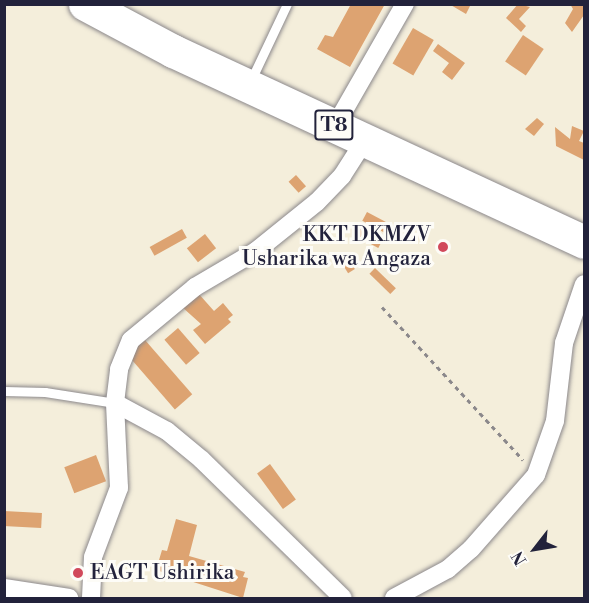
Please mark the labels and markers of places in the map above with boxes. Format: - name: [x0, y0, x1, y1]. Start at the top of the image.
- place label: KKT DKMZV Usharika wa Angaza: [242, 222, 431, 272]
- marker: KKT DKMZV Usharika wa Angaza: [436, 240, 450, 254]
- place label: EAGT Ushirika: [90, 560, 234, 586]
- marker: EAGT Ushirika: [71, 566, 85, 580]

